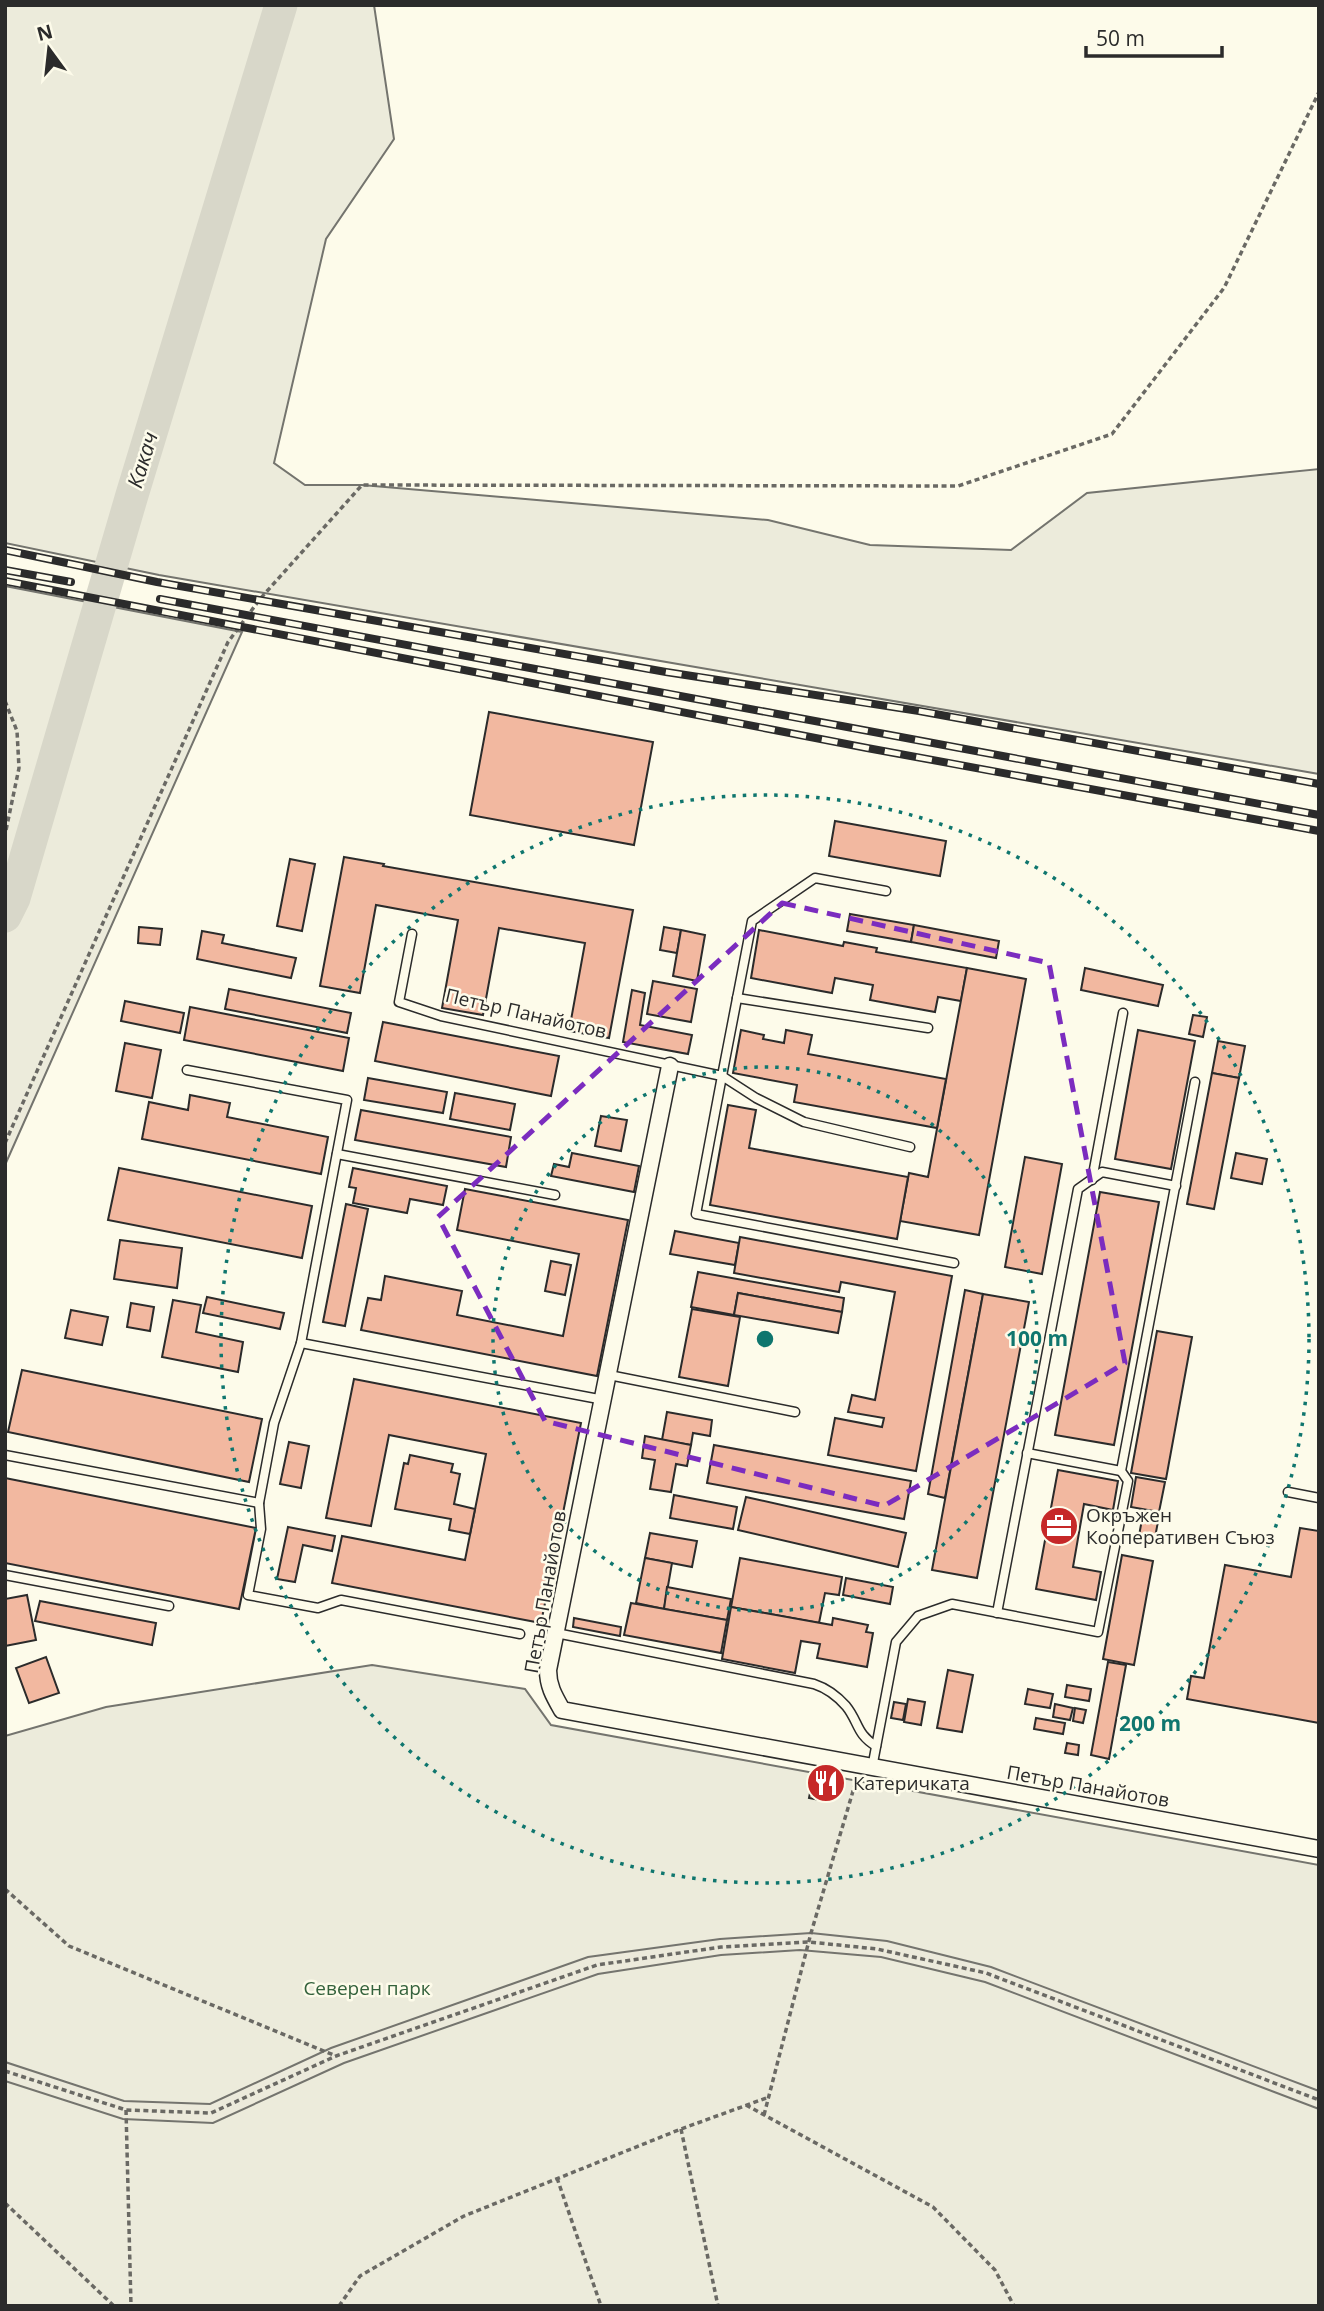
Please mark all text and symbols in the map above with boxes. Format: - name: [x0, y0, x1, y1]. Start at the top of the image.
- north arrow: [14, 14, 84, 84]
- scale bar: [1086, 14, 1222, 58]
- text: N: [34, 18, 55, 47]
- text: 50 m: [1096, 24, 1145, 52]
- water label: Какач: [120, 428, 164, 491]
- street label: Петър Панайотов: [443, 982, 609, 1044]
- text: 100 m: [1006, 1324, 1068, 1352]
- centre of rings: [753, 1327, 777, 1351]
- place label: Окръжен Кооперативен Съюз: [1086, 1502, 1275, 1550]
- office icon: Окръжен Кооперативен Съюз: [1038, 1505, 1080, 1547]
- street label: Петър Панайотов: [518, 1508, 572, 1675]
- text: 200 m: [1119, 1709, 1181, 1737]
- street label: Петър Панайотов: [1005, 1759, 1172, 1813]
- restaurant icon: Катеричката: [805, 1762, 847, 1804]
- place label: Катеричката: [853, 1770, 970, 1796]
- park label: Северен парк: [303, 1975, 431, 2001]

